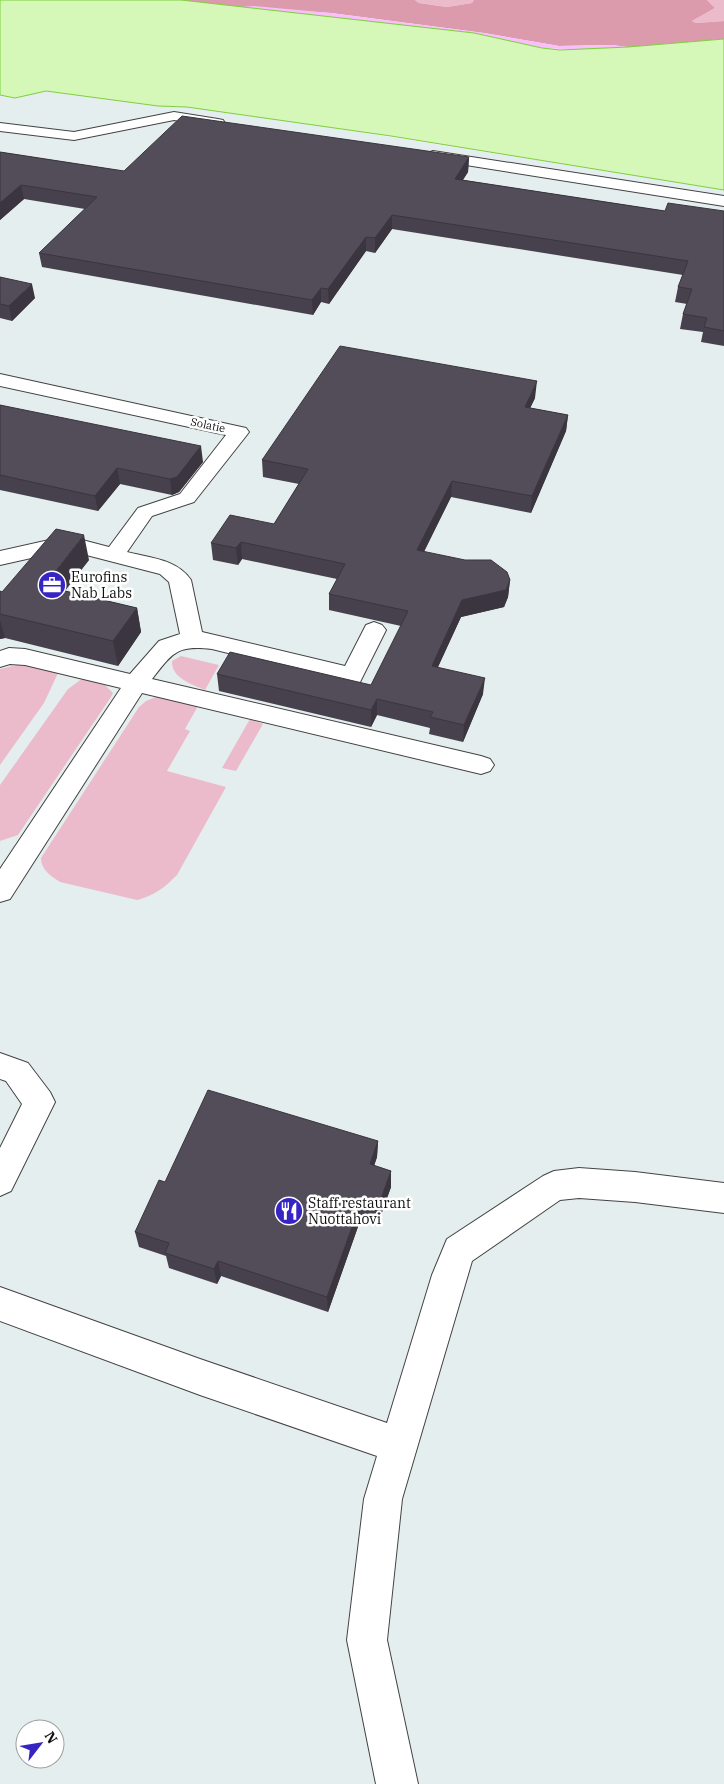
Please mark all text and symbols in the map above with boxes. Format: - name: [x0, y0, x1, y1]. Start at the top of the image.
- street label: Solatie: [189, 415, 227, 436]
- place label: Eurofins Nab Labs: [71, 568, 132, 602]
- office icon: Eurofins Nab Labs: [37, 570, 67, 600]
- place label: Staff restaurant Nuottahovi: [308, 1194, 411, 1228]
- restaurant icon: Staff restaurant Nuottahovi: [274, 1196, 304, 1226]
- north arrow: [15, 1719, 65, 1769]
- text: N: [41, 1728, 62, 1747]

